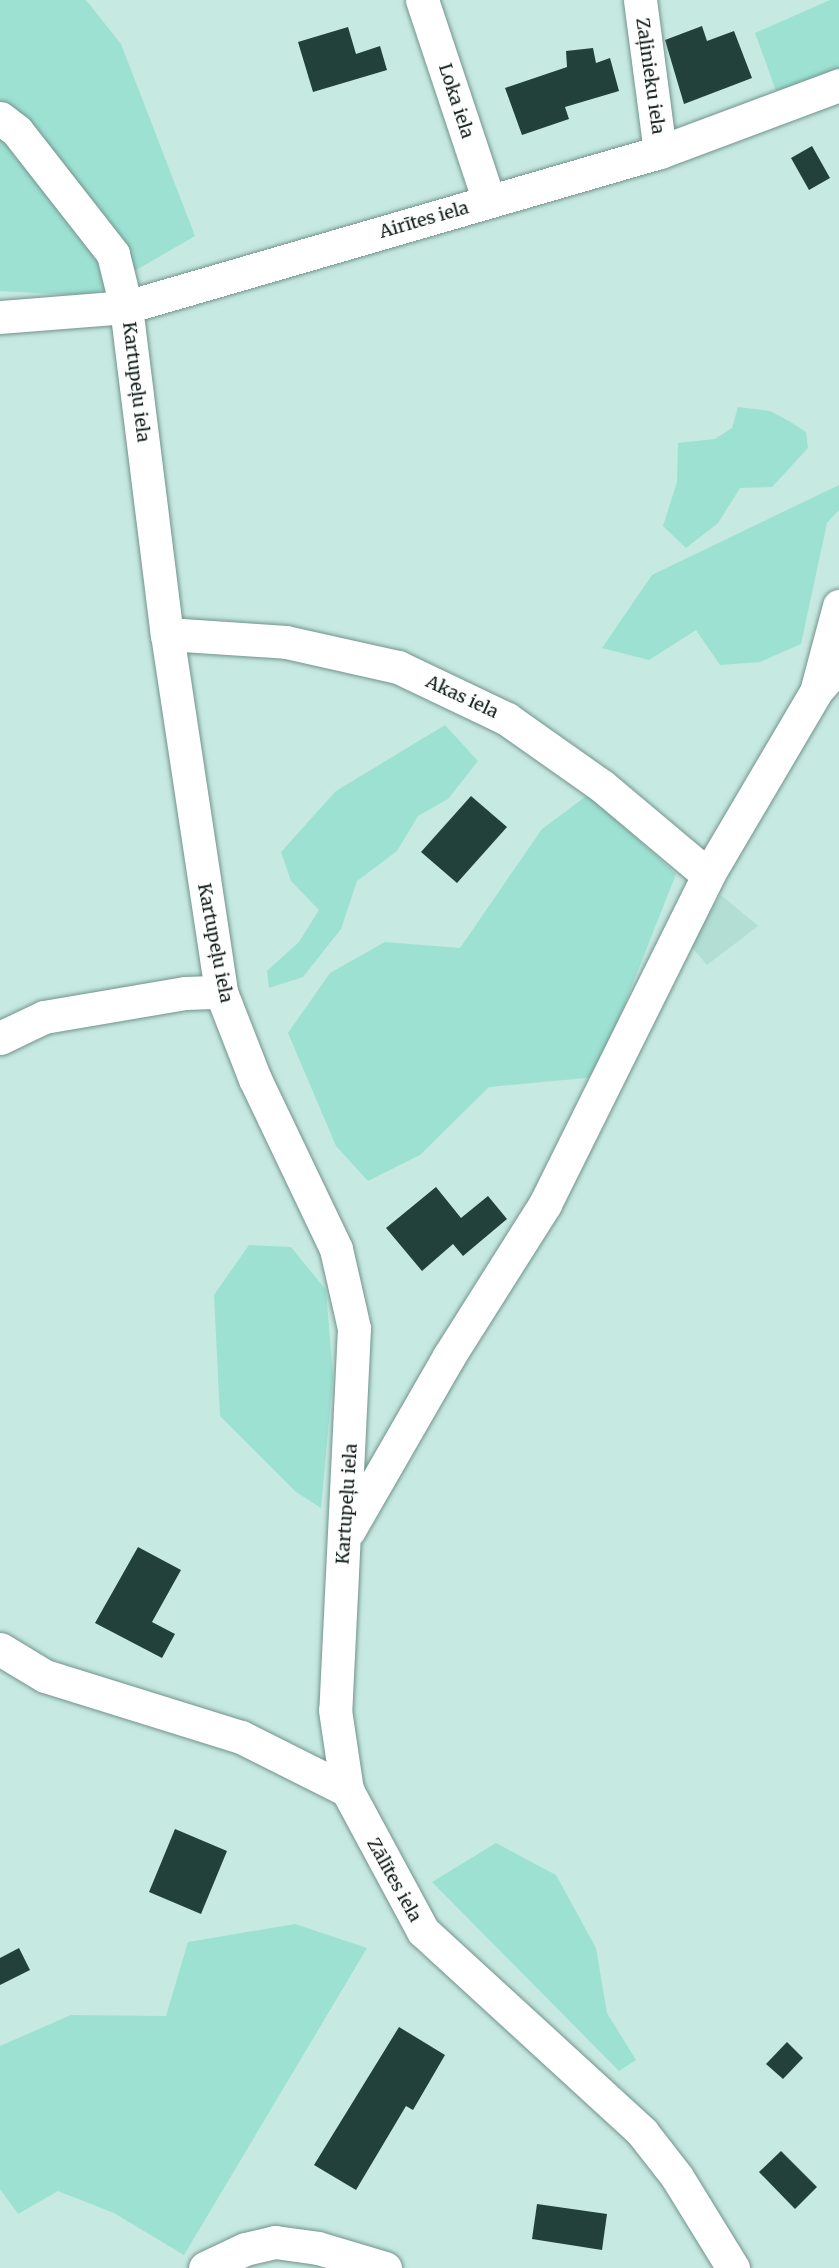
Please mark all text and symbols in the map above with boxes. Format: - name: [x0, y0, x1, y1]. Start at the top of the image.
- street label: Zaļinieku iela: [631, 16, 669, 136]
- street label: Loka iela: [434, 61, 478, 141]
- street label: Airītes iela: [377, 197, 471, 243]
- street label: Kartupeļu iela: [118, 321, 154, 443]
- street label: Akas iela: [422, 671, 502, 723]
- street label: Kartupeļu iela: [193, 882, 237, 1004]
- street label: Kartupeļu iela: [332, 1443, 362, 1565]
- street label: Zālītes iela: [362, 1834, 426, 1926]

